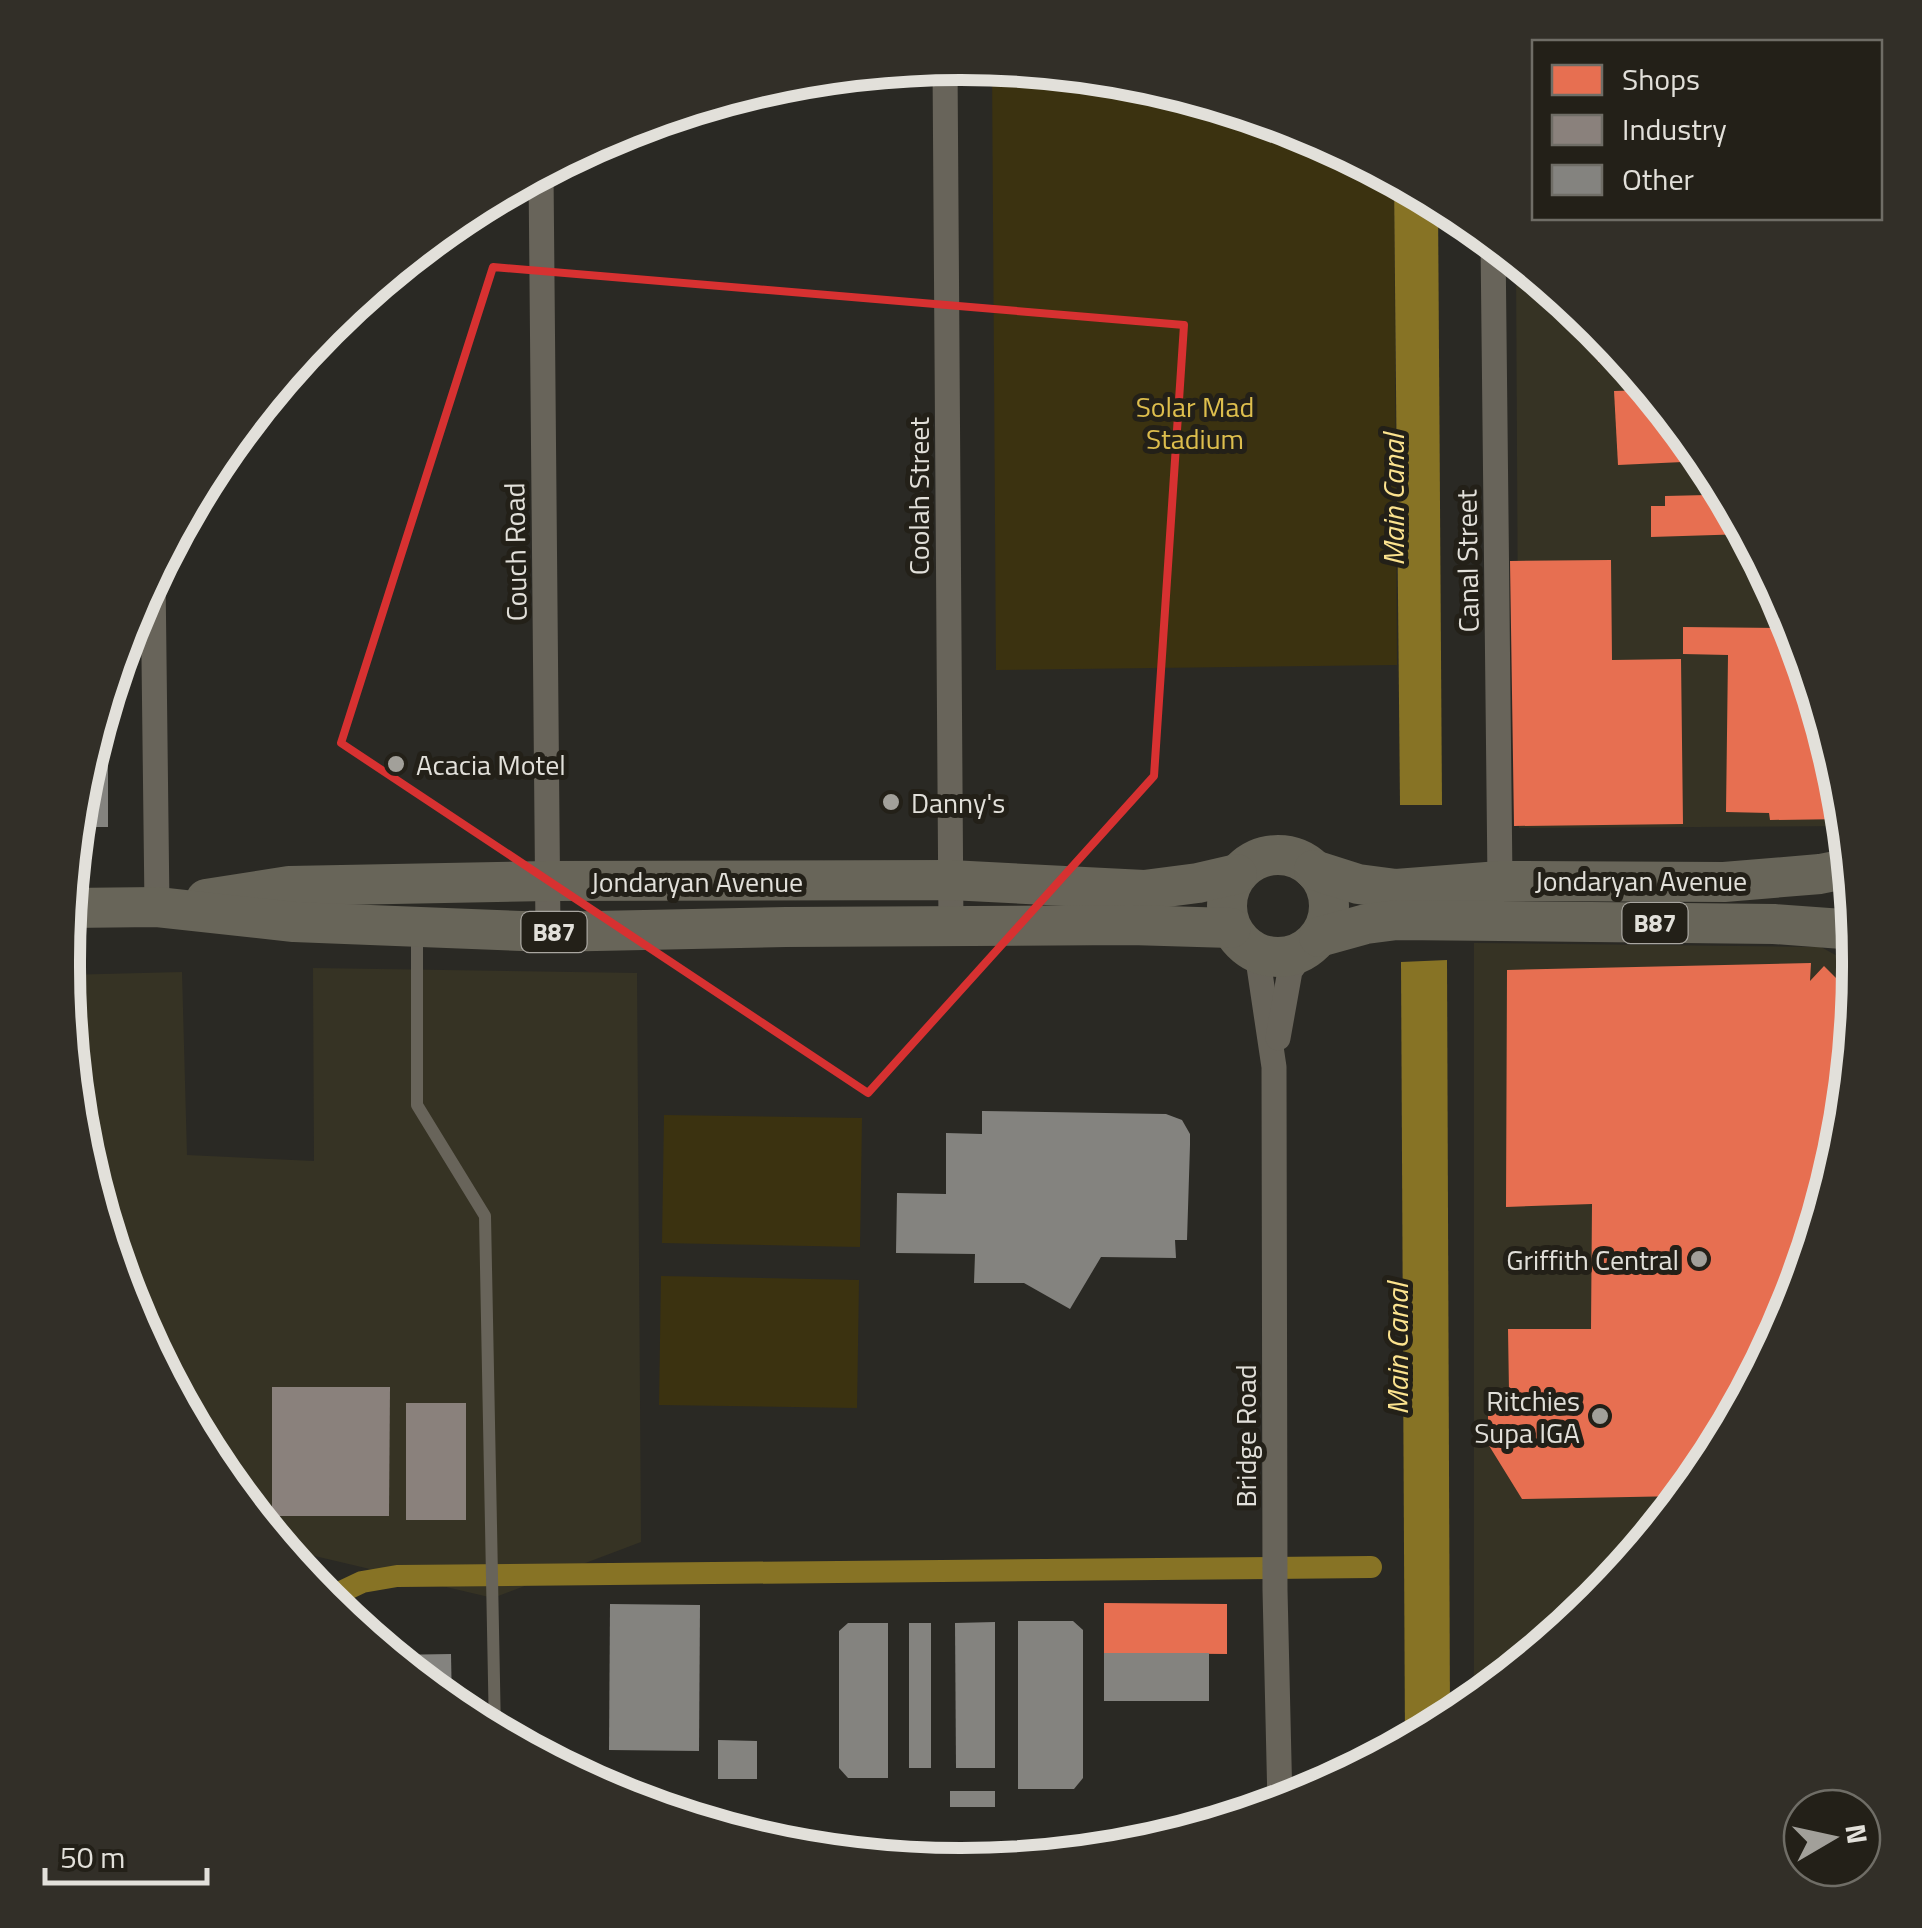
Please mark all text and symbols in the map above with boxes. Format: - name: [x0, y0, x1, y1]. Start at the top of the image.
- legend: [1532, 40, 1882, 220]
- text: Shops: [1622, 56, 1700, 102]
- text: Industry: [1622, 106, 1727, 152]
- text: Other: [1622, 156, 1694, 202]
- park label: Solar Mad Stadium: [1136, 385, 1254, 460]
- street label: Coolah Street: [897, 417, 940, 575]
- water label: Main Canal: [1370, 430, 1416, 566]
- street label: Couch Road: [492, 482, 538, 622]
- street label: Canal Street: [1444, 489, 1490, 633]
- place label: Acacia Motel: [416, 743, 566, 786]
- marker: Acacia Motel: [385, 753, 407, 775]
- place label: Danny's: [911, 781, 1005, 824]
- marker: Danny's: [880, 791, 902, 813]
- street label: Jondaryan Avenue: [1535, 859, 1747, 902]
- street label: Jondaryan Avenue: [591, 860, 803, 903]
- road number: B87: [1622, 903, 1688, 943]
- road number: B87: [522, 912, 586, 952]
- place label: Griffith Central: [1506, 1238, 1679, 1281]
- marker: Griffith Central: [1688, 1248, 1710, 1270]
- water label: Main Canal: [1374, 1279, 1420, 1415]
- street label: Bridge Road: [1224, 1364, 1267, 1508]
- place label: Ritchies Supa IGA: [1474, 1379, 1580, 1454]
- marker: Ritchies Supa IGA: [1589, 1405, 1611, 1427]
- north arrow: [1782, 1788, 1882, 1888]
- text: N: [1834, 1821, 1880, 1847]
- scale bar: [45, 1823, 208, 1885]
- text: 50 m: [60, 1834, 125, 1880]

